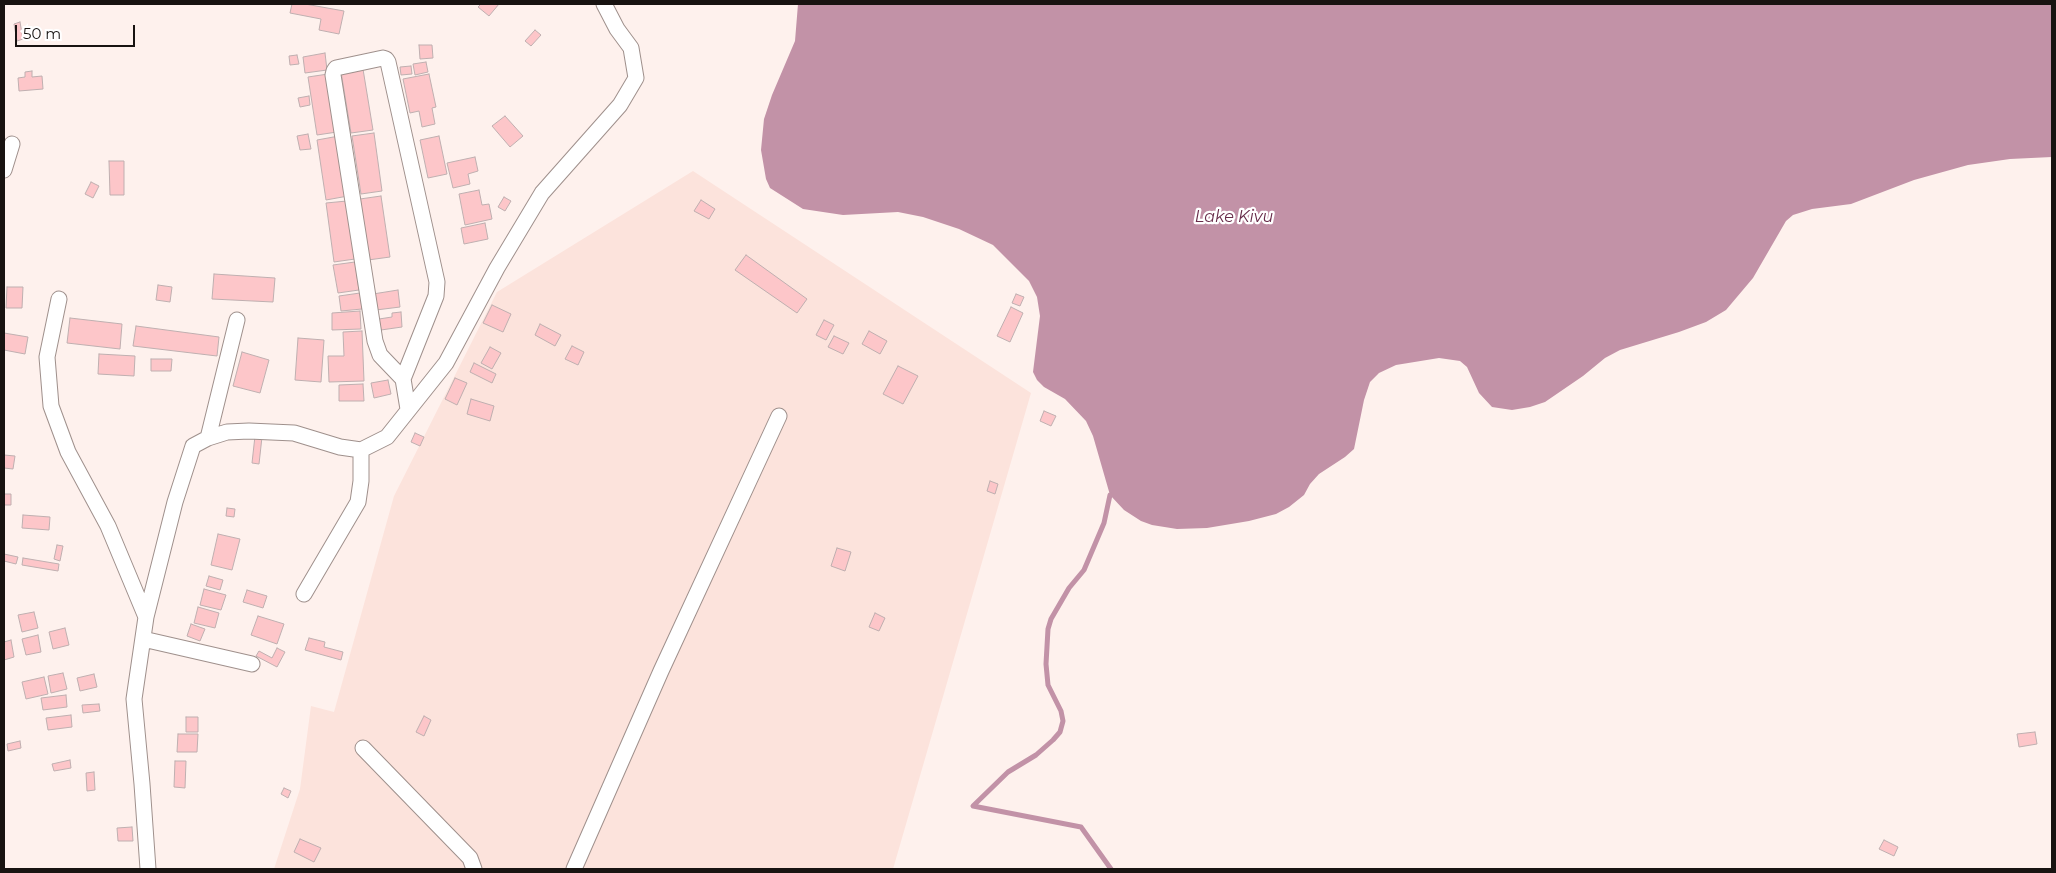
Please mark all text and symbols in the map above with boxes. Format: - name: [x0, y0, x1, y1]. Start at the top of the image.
- scale bar: [18, 15, 138, 47]
- text: 50 m: [23, 24, 61, 43]
- water label: Lake Kivu: [1195, 207, 1273, 227]

